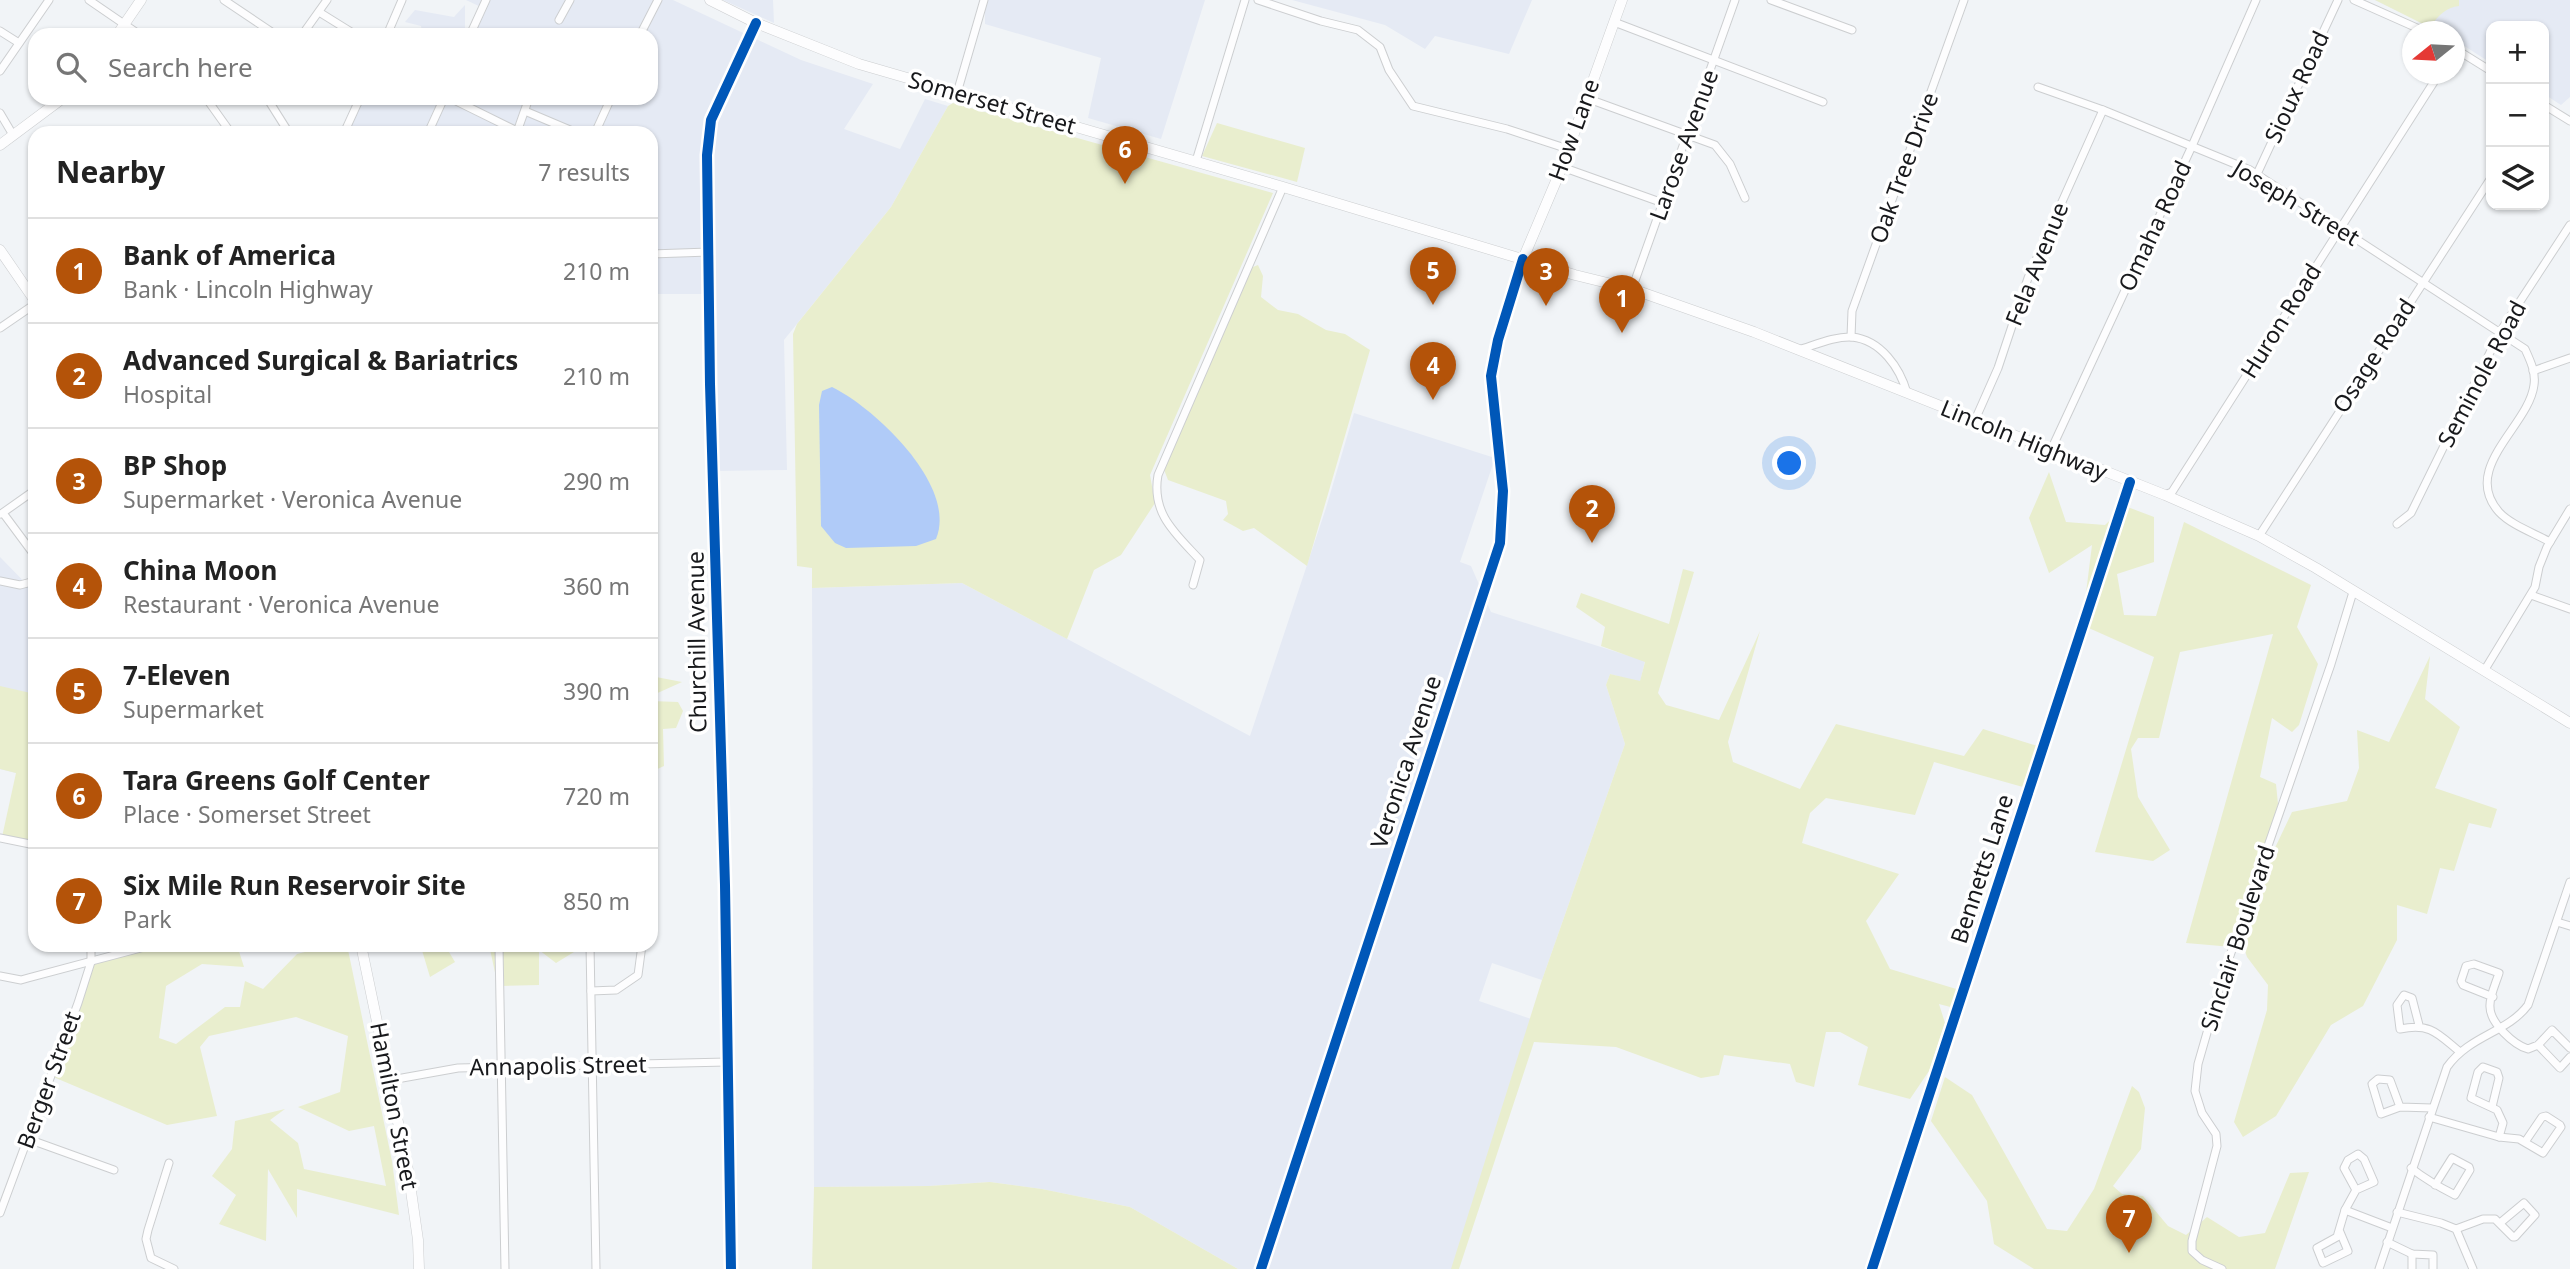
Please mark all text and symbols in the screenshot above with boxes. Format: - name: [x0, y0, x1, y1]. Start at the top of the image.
- north arrow: [2402, 21, 2465, 84]
- map controls: [2486, 21, 2549, 210]
- button: +: [2486, 21, 2549, 84]
- street label: Sioux Road: [2256, 25, 2336, 148]
- search box: [28, 28, 658, 105]
- icon: search: [52, 48, 90, 86]
- text: Search here: [108, 49, 253, 85]
- street label: Somerset Street: [905, 63, 1080, 141]
- street label: Larose Avenue: [1641, 65, 1725, 225]
- street label: How Lane: [1540, 74, 1606, 185]
- button: −: [2486, 84, 2549, 147]
- street label: Oak Tree Drive: [1861, 88, 1945, 248]
- pin: 6: [1102, 126, 1148, 184]
- button: layers: [2486, 147, 2549, 210]
- text: Nearby: [56, 151, 165, 192]
- street label: Joseph Street: [2225, 151, 2366, 253]
- street label: Omaha Road: [2110, 155, 2198, 296]
- text: 7 results: [538, 156, 630, 188]
- street label: Fela Avenue: [1997, 197, 2075, 330]
- text: Bank of America: [123, 237, 336, 273]
- pin: 5: [1410, 247, 1456, 305]
- pin: 3: [1523, 248, 1569, 306]
- text: 1: [72, 255, 86, 287]
- text: 210 m: [563, 255, 630, 287]
- street label: Huron Road: [2232, 257, 2328, 384]
- text: Bank · Lincoln Highway: [123, 273, 373, 305]
- pin: 1: [1599, 275, 1645, 333]
- street label: Osage Road: [2324, 292, 2422, 419]
- street label: Seminole Road: [2429, 295, 2533, 452]
- text: Advanced Surgical & Bariatrics: [123, 342, 518, 378]
- pin: 4: [1410, 342, 1456, 400]
- text: 2: [72, 360, 86, 392]
- text: 210 m: [563, 360, 630, 392]
- text: Hospital: [123, 378, 212, 410]
- street label: Lincoln Highway: [1936, 391, 2113, 487]
- your location: [1772, 446, 1806, 480]
- text: BP Shop: [123, 447, 227, 483]
- text: 3: [72, 465, 86, 497]
- text: 290 m: [563, 465, 630, 497]
- text: Supermarket · Veronica Avenue: [123, 483, 462, 515]
- pin: 2: [1569, 485, 1615, 543]
- street label: Churchill Avenue: [678, 551, 714, 733]
- text: China Moon: [123, 552, 278, 588]
- text: 4: [72, 570, 86, 602]
- text: 360 m: [563, 570, 630, 602]
- text: Restaurant · Veronica Avenue: [123, 588, 439, 620]
- text: 7-Eleven: [123, 657, 231, 693]
- street label: Veronica Avenue: [1362, 671, 1448, 852]
- text: 5: [72, 675, 86, 707]
- text: 390 m: [563, 675, 630, 707]
- text: Supermarket: [123, 693, 264, 725]
- text: Tara Greens Golf Center: [123, 762, 430, 798]
- text: 6: [72, 780, 86, 812]
- text: 720 m: [563, 780, 630, 812]
- street label: Bennetts Lane: [1942, 790, 2020, 947]
- text: Place · Somerset Street: [123, 798, 371, 830]
- street label: Sinclair Boulevard: [2192, 841, 2282, 1035]
- text: Six Mile Run Reservoir Site: [123, 867, 466, 903]
- text: 7: [72, 885, 86, 917]
- text: 850 m: [563, 885, 630, 917]
- text: Park: [123, 903, 172, 935]
- street label: Berger Street: [8, 1007, 88, 1153]
- street label: Hamilton Street: [363, 1019, 427, 1192]
- street label: Annapolis Street: [469, 1047, 647, 1083]
- pin: 7: [2106, 1195, 2152, 1253]

